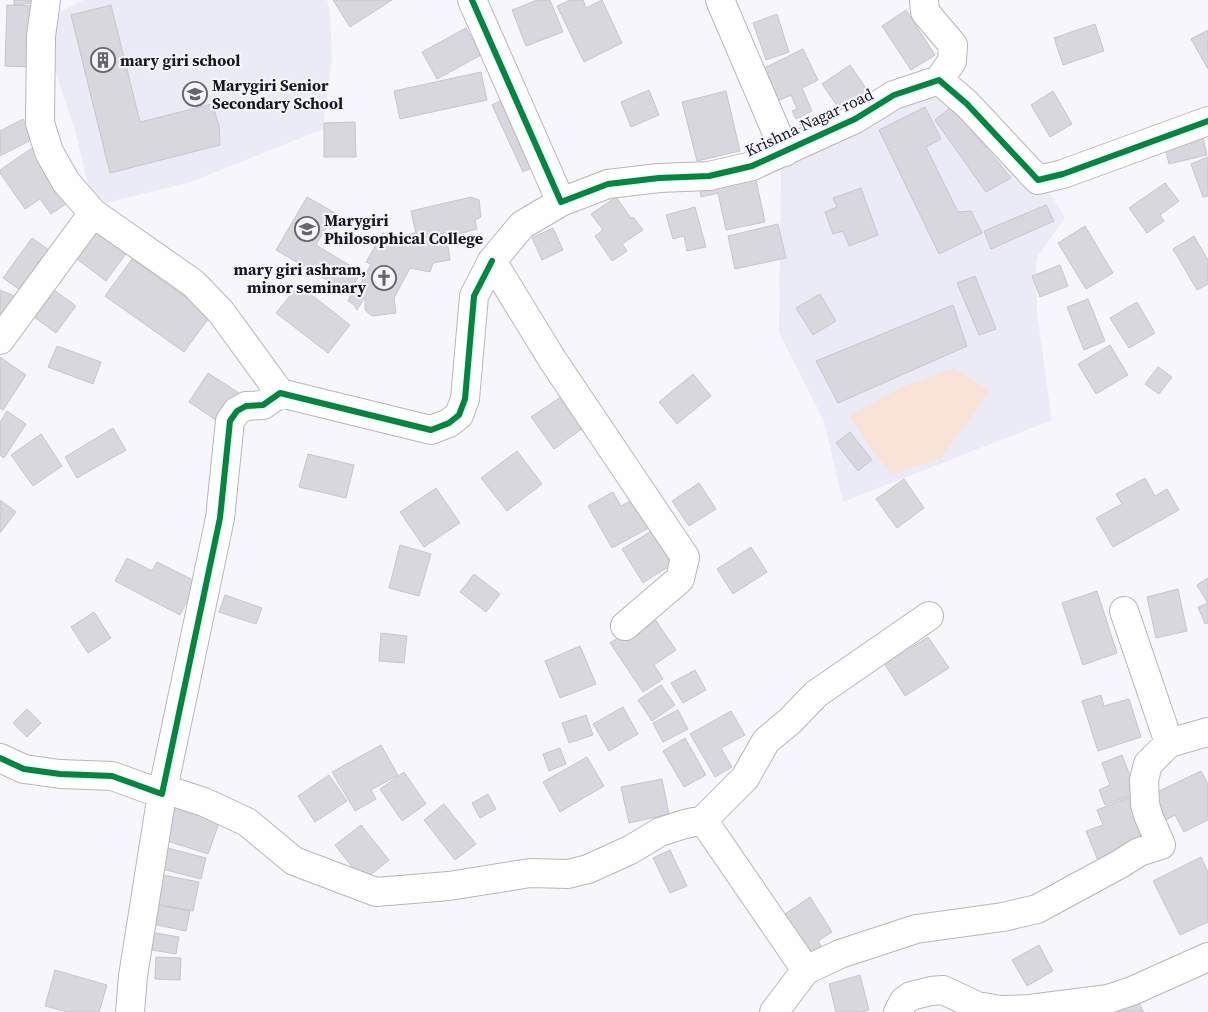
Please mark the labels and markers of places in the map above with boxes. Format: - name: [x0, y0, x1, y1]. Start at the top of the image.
- building icon: mary giri school: [90, 47, 116, 73]
- place label: mary giri school: [120, 49, 241, 71]
- place label: Marygiri Senior Secondary School: [212, 74, 343, 114]
- school or university icon: Marygiri Senior Secondary School: [182, 81, 208, 107]
- place label: Marygiri Philosophical College: [324, 209, 483, 249]
- school or university icon: Marygiri Philosophical College: [294, 216, 320, 242]
- place label: mary giri ashram, minor seminary: [234, 258, 366, 298]
- church icon: mary giri ashram, minor seminary: [371, 265, 397, 291]

